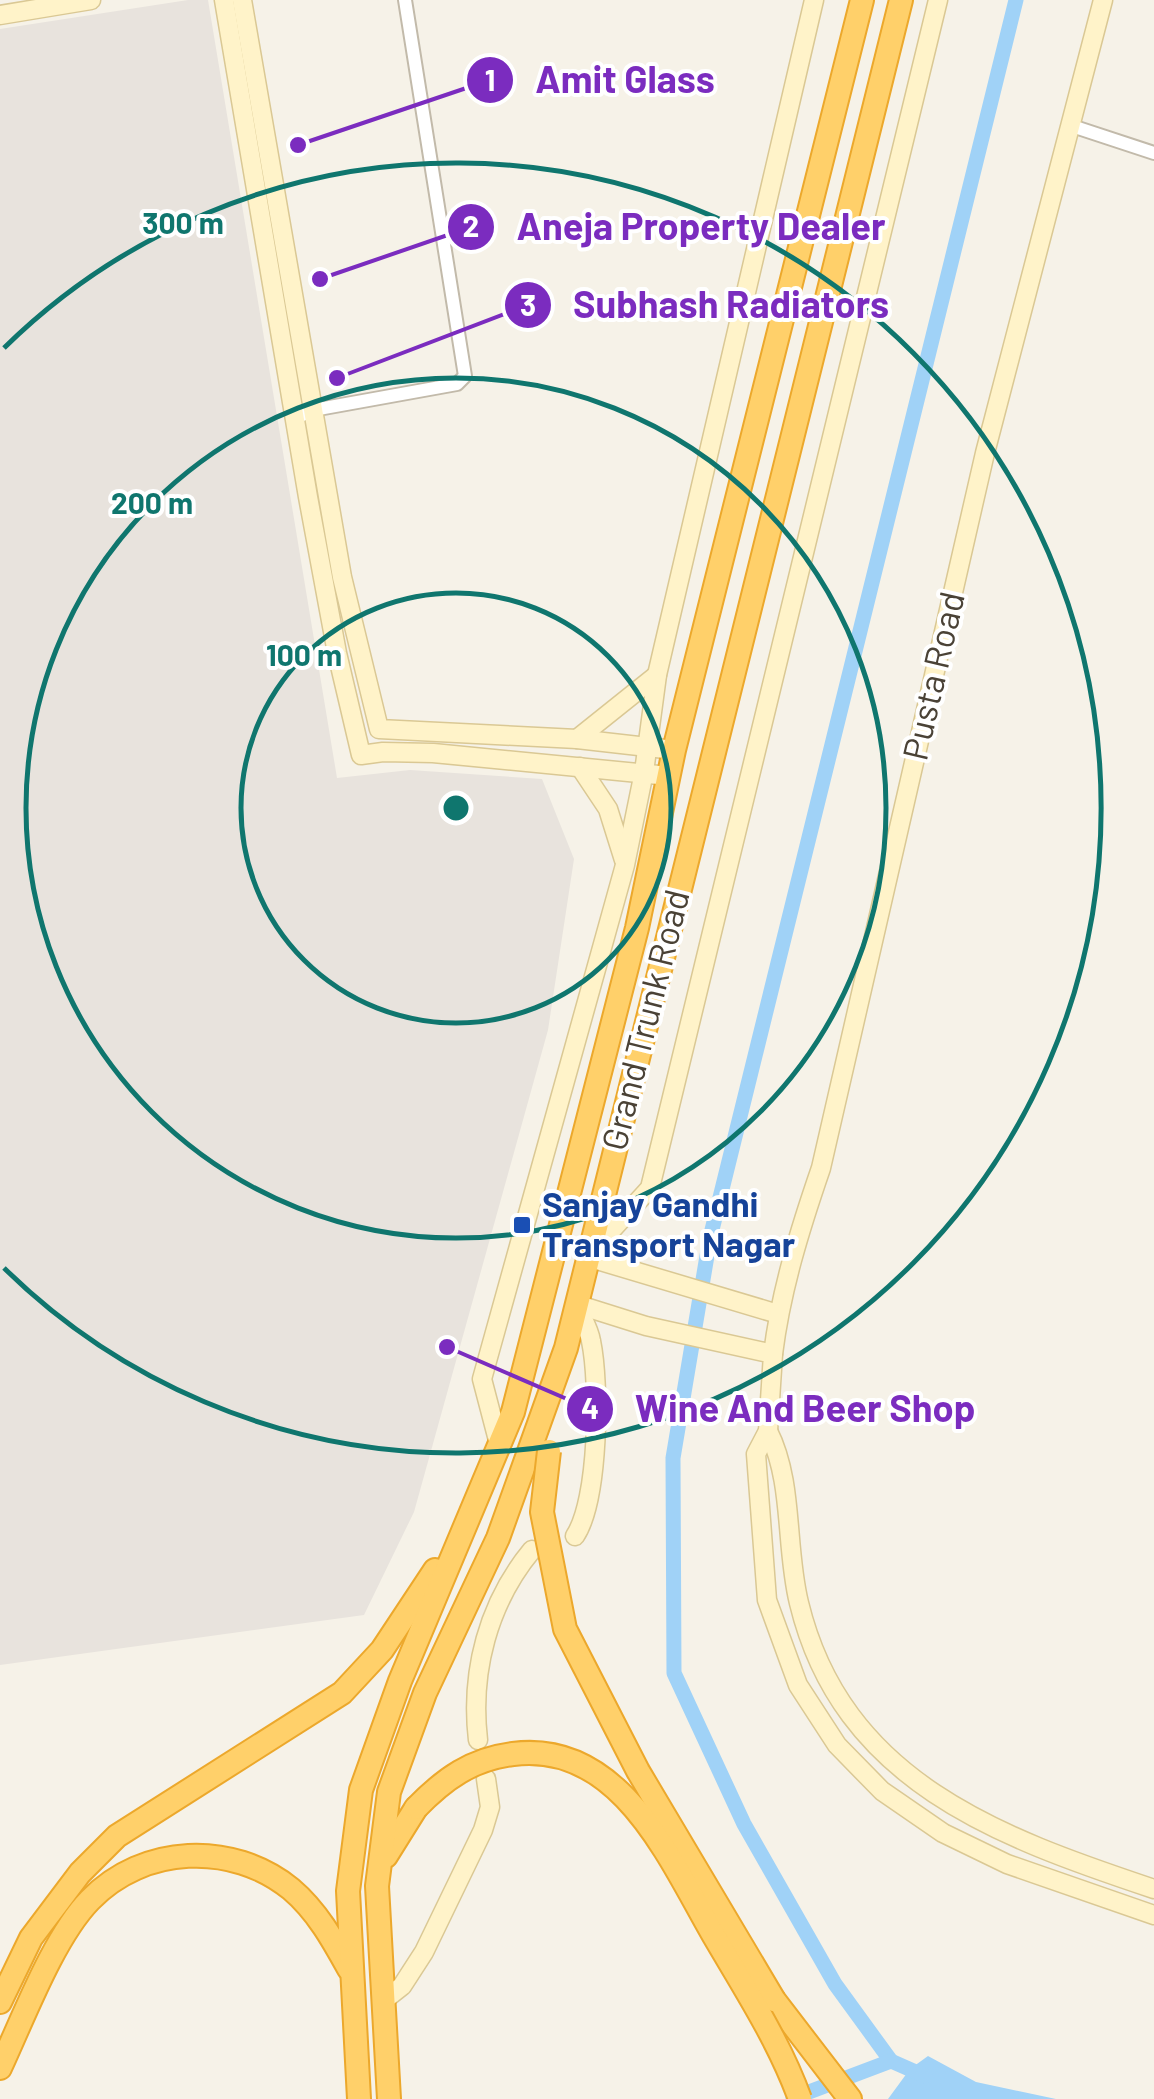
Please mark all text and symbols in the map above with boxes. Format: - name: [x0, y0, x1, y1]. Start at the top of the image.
- callout: Amit Glass: [465, 46, 735, 114]
- text: Amit Glass: [535, 55, 715, 101]
- text: 1: [485, 61, 495, 97]
- callout: Aneja Property Dealer: [446, 193, 905, 261]
- text: Aneja Property Dealer: [516, 202, 886, 248]
- text: 300 m: [142, 204, 224, 240]
- text: 2: [463, 207, 479, 243]
- callout: Subhash Radiators: [503, 271, 909, 339]
- text: Subhash Radiators: [573, 280, 889, 326]
- text: 3: [520, 286, 536, 322]
- text: 200 m: [111, 484, 193, 520]
- street label: Pusta Road: [892, 587, 972, 764]
- text: 100 m: [266, 636, 342, 672]
- centre of rings: [438, 790, 474, 826]
- street label: Grand Trunk Road: [591, 885, 697, 1154]
- place label: Sanjay Gandhi Transport Nagar: [542, 1182, 796, 1264]
- marker: Sanjay Gandhi Transport Nagar: [511, 1214, 533, 1236]
- callout: Wine And Beer Shop: [565, 1375, 995, 1443]
- text: Wine And Beer Shop: [635, 1384, 975, 1430]
- text: 4: [581, 1389, 599, 1425]

